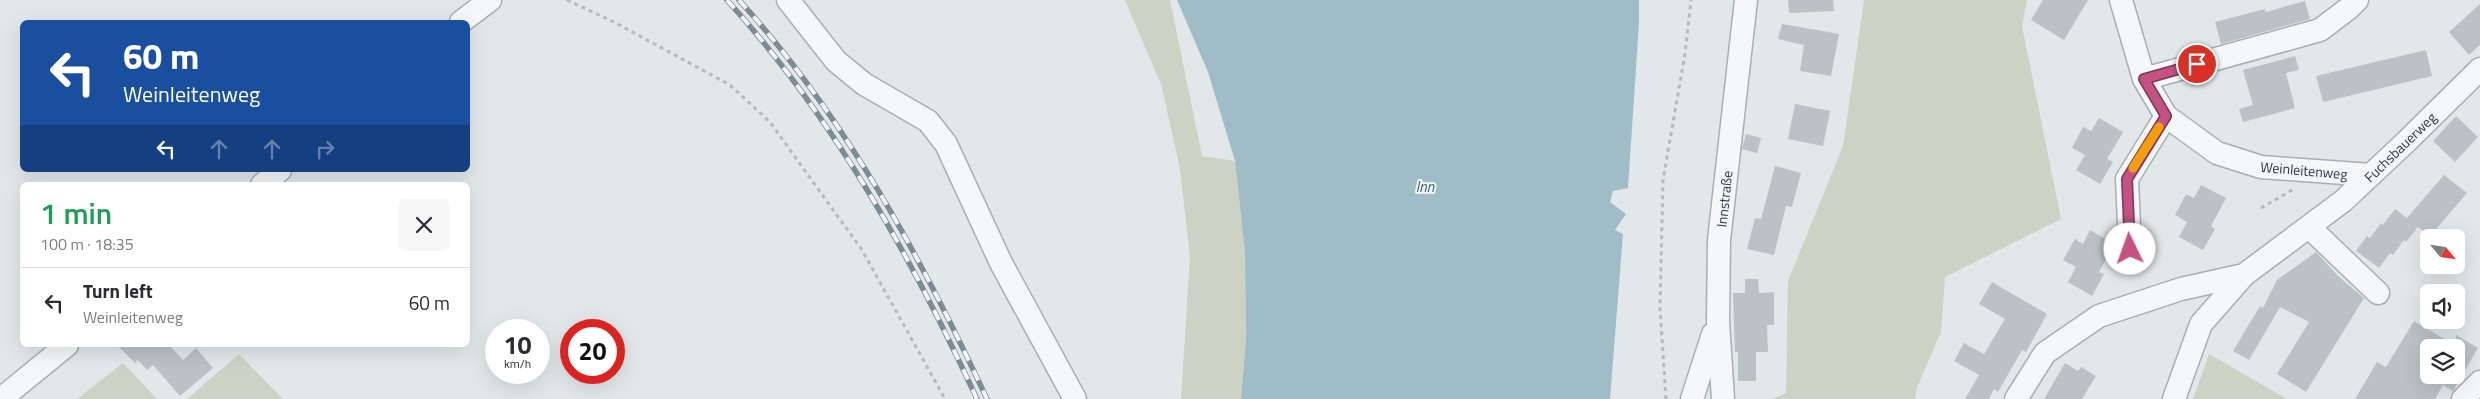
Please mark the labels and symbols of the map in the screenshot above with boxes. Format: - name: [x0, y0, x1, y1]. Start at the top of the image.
- pin: [2176, 43, 2218, 85]
- street label: Fuchsbauerweg: [2359, 107, 2441, 187]
- street label: Weinleitenweg: [2260, 156, 2348, 184]
- street label: Innstraße: [1711, 170, 1737, 228]
- water label: Inn: [1416, 175, 1435, 198]
- position arrow: [2103, 222, 2155, 274]
- north arrow: [2420, 229, 2465, 274]
- speed limit sign: 20: [560, 319, 625, 384]

